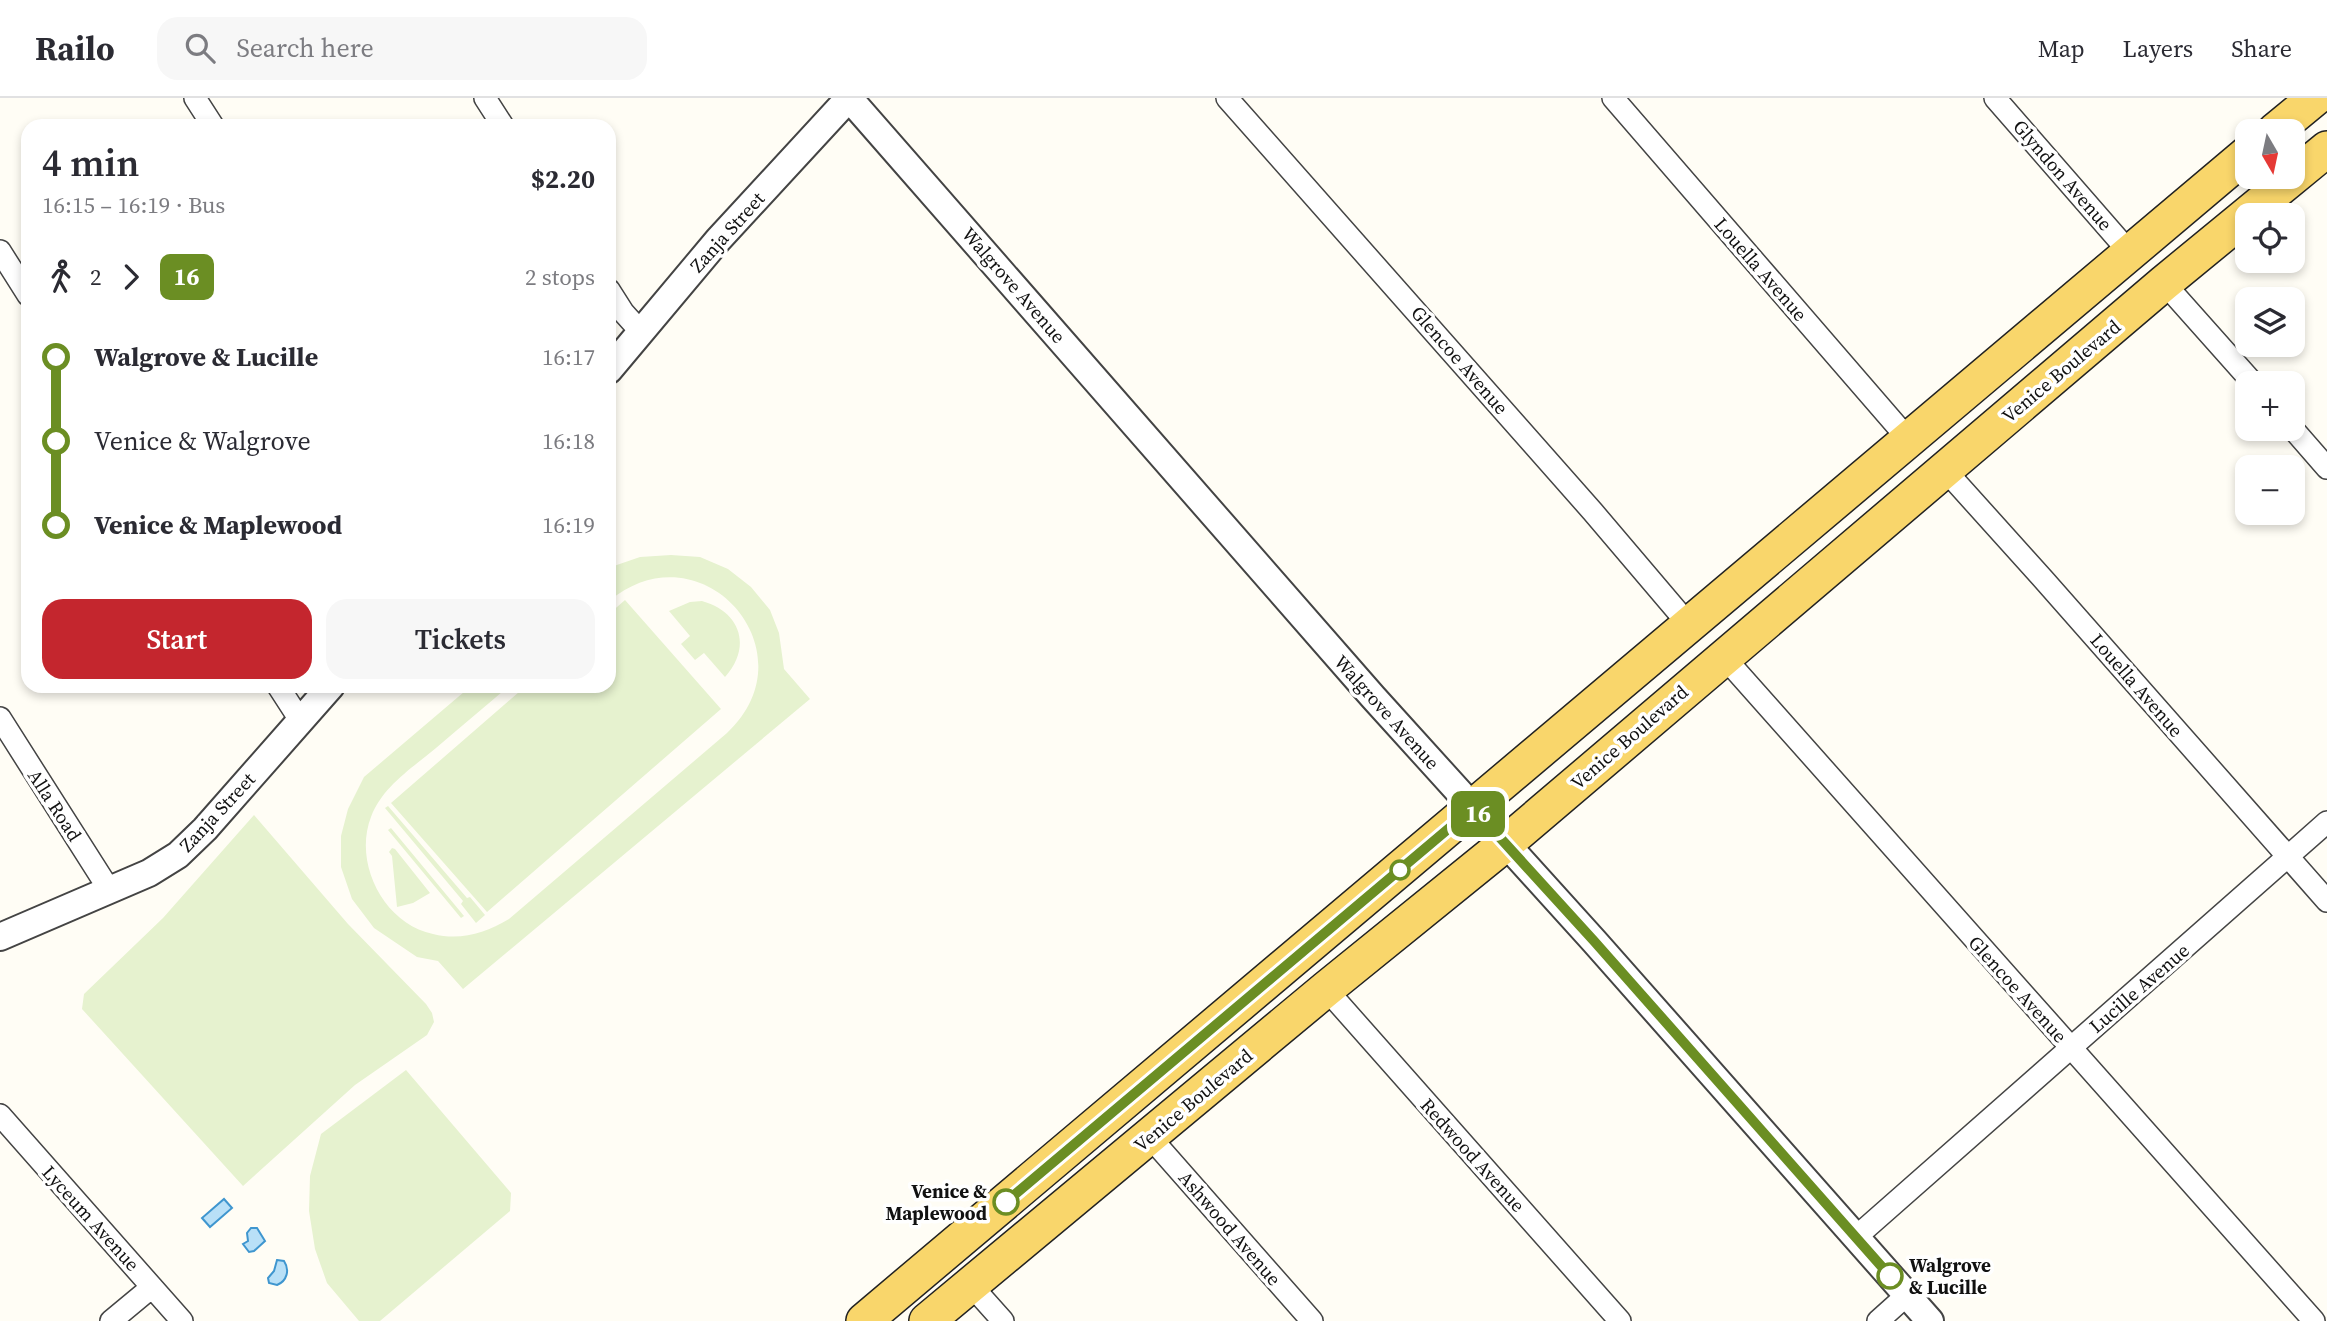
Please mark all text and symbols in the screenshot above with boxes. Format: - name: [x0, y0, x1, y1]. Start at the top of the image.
- search box: [157, 17, 647, 80]
- text: Railo: [35, 26, 115, 71]
- icon: search: [181, 29, 219, 67]
- text: Search here: [237, 30, 374, 66]
- text: Map: [2038, 32, 2085, 65]
- text: Layers: [2123, 32, 2193, 65]
- text: Share: [2231, 32, 2292, 65]
- street label: Glyndon Avenue: [2008, 114, 2118, 236]
- north arrow: [2235, 119, 2305, 189]
- map controls: [2235, 119, 2305, 525]
- text: 4 min: [42, 137, 140, 189]
- text: $2.20: [531, 161, 595, 197]
- street label: Zanja Street: [684, 186, 771, 278]
- text: 16:15 – 16:19 · Bus: [42, 189, 225, 221]
- button: locate: [2235, 203, 2305, 273]
- street label: Louella Avenue: [1709, 212, 1813, 326]
- street label: Walgrove Avenue: [956, 221, 1072, 349]
- icon: walk: [42, 258, 80, 296]
- icon: forward: [112, 258, 150, 296]
- text: 16: [174, 260, 200, 293]
- text: 2: [90, 261, 102, 293]
- text: 2 stops: [525, 261, 595, 293]
- button: layers: [2235, 287, 2305, 357]
- street label: Glencoe Avenue: [1406, 300, 1514, 420]
- street label: Venice Boulevard: [1996, 313, 2126, 428]
- text: Walgrove & Lucille: [94, 339, 318, 375]
- text: 16:17: [542, 341, 595, 373]
- button: +: [2235, 371, 2305, 441]
- text: Venice & Walgrove: [94, 423, 311, 459]
- text: 16:18: [542, 425, 595, 457]
- button: −: [2235, 455, 2305, 525]
- text: Venice & Maplewood: [94, 507, 342, 543]
- text: 16:19: [542, 509, 595, 541]
- button: Start: [42, 599, 312, 679]
- button: Tickets: [326, 599, 595, 679]
- street label: Louella Avenue: [2085, 628, 2189, 742]
- street label: Walgrove Avenue: [1329, 649, 1445, 775]
- street label: Venice Boulevard: [1565, 679, 1693, 795]
- street label: Alla Road: [22, 764, 88, 846]
- street label: Zanja Street: [173, 766, 261, 857]
- line badge: 16: [1446, 791, 1510, 837]
- text: 16: [1465, 797, 1491, 830]
- unlabelled marker: [1390, 860, 1410, 880]
- street label: Glencoe Avenue: [1963, 930, 2073, 1048]
- street label: Lucille Avenue: [2083, 937, 2195, 1039]
- street label: Venice Boulevard: [1128, 1042, 1258, 1157]
- street label: Redwood Avenue: [1415, 1092, 1531, 1218]
- street label: Lyceum Avenue: [36, 1159, 146, 1277]
- street label: Ashwood Avenue: [1173, 1165, 1287, 1291]
- place label: Venice & Maplewood: [886, 1178, 987, 1226]
- marker: Venice & Maplewood: [993, 1189, 1019, 1215]
- place label: Walgrove & Lucille: [1909, 1252, 1991, 1300]
- marker: Walgrove & Lucille: [1877, 1263, 1903, 1289]

